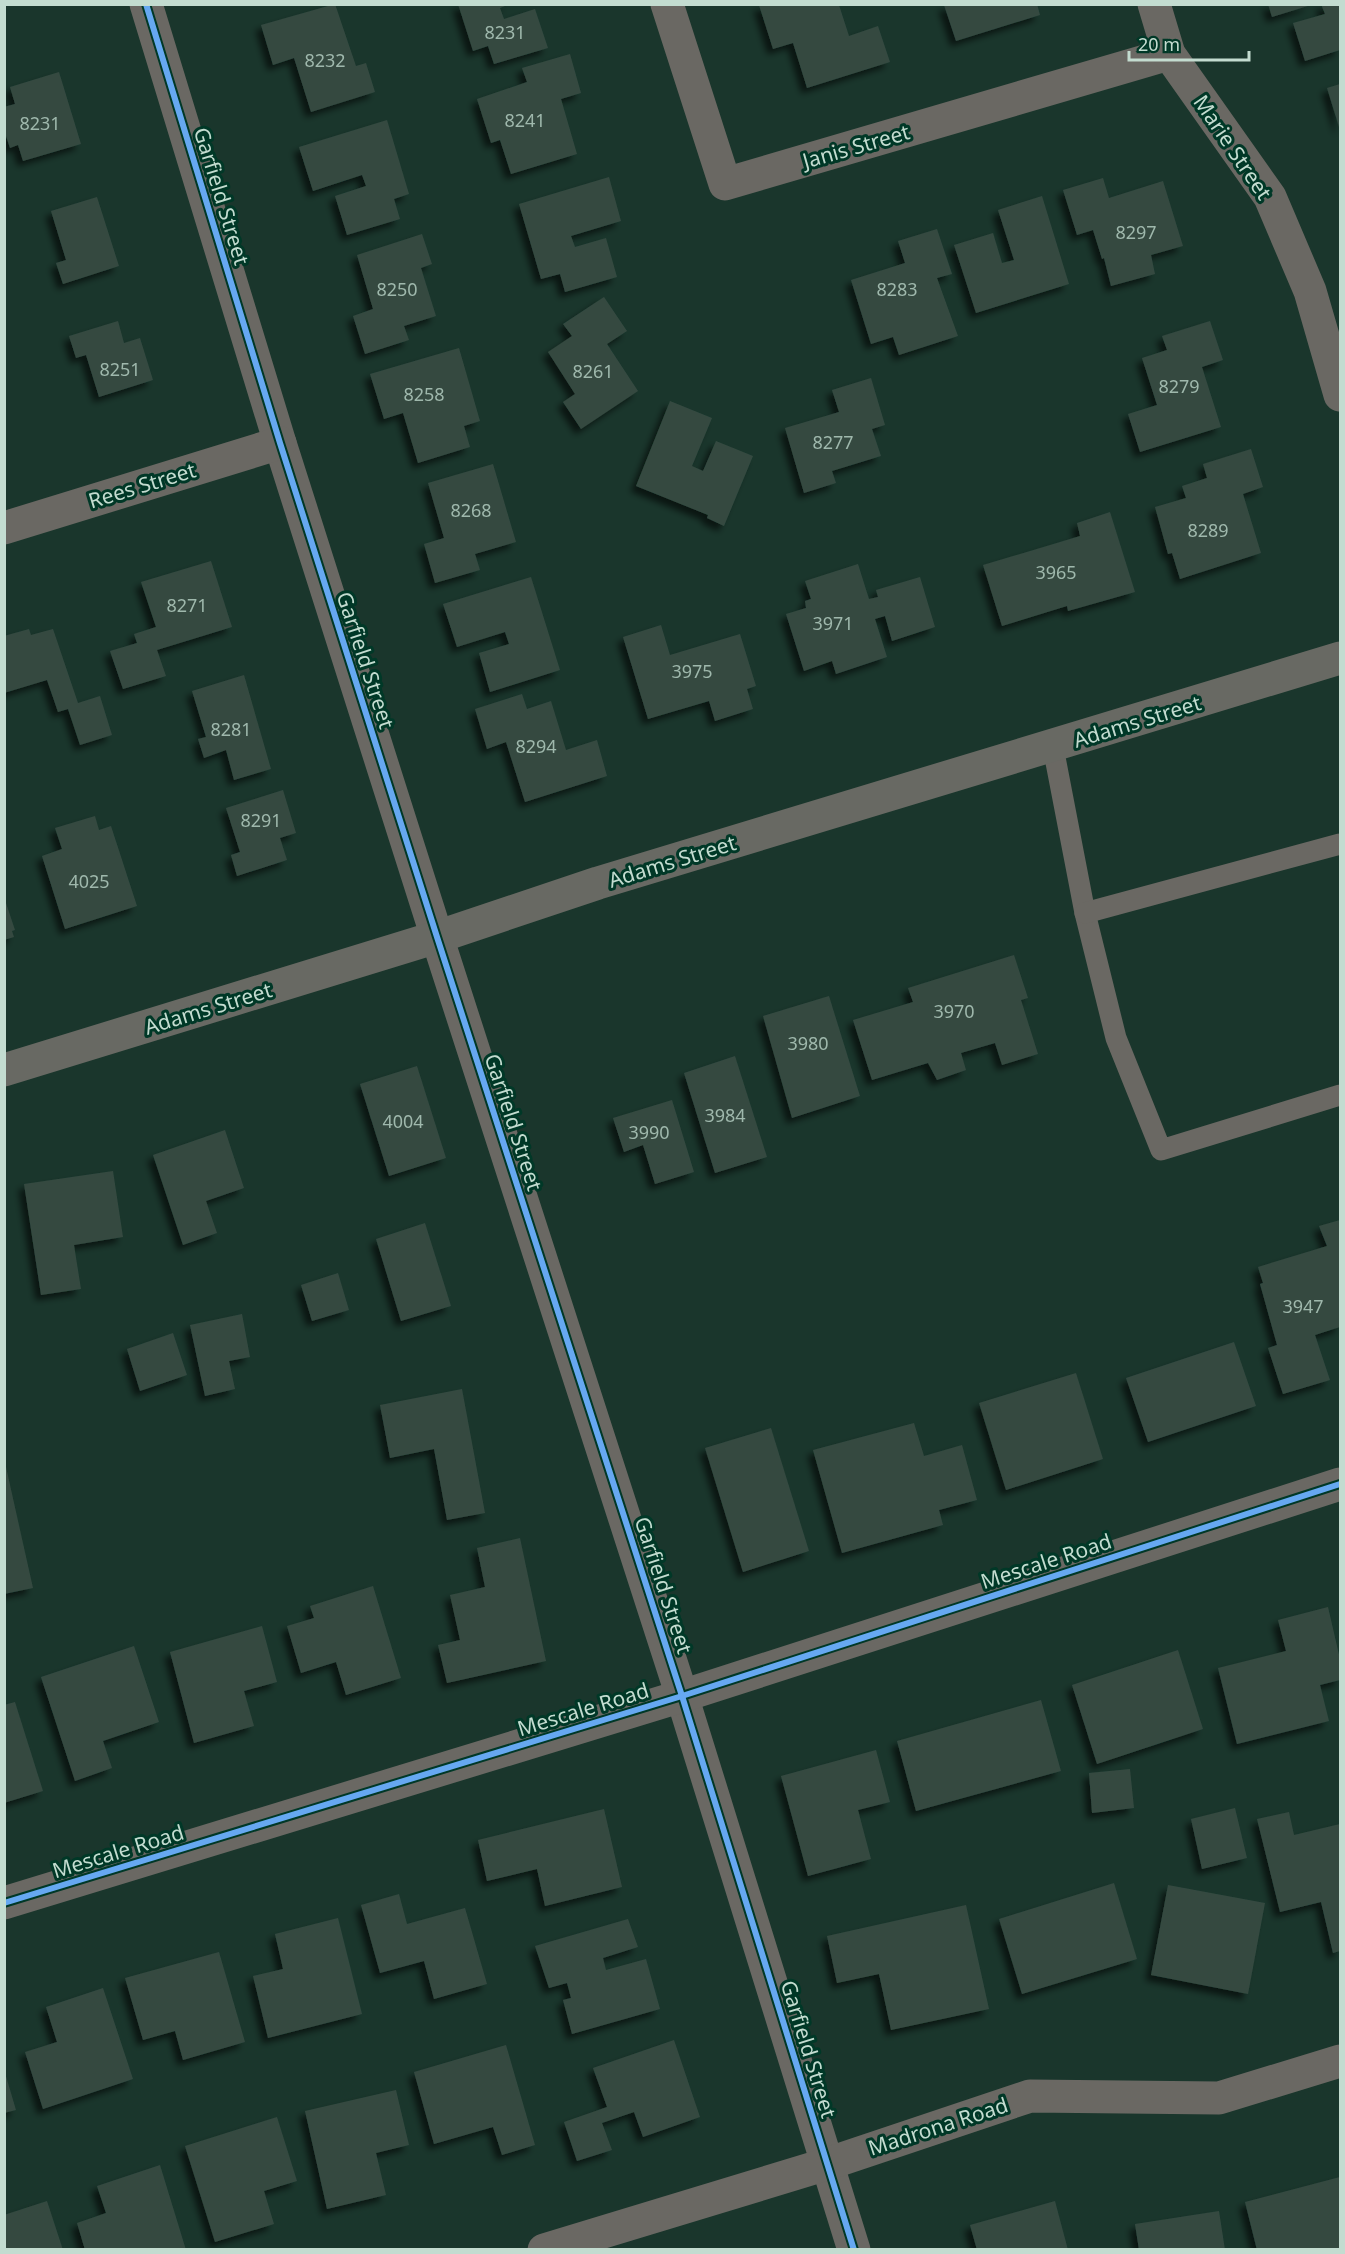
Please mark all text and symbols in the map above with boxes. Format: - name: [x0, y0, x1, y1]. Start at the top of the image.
- house number: 8231: [484, 20, 526, 44]
- scale bar: [1129, 24, 1249, 62]
- text: 20 m: [1138, 32, 1180, 56]
- house number: 8232: [304, 48, 346, 72]
- street label: Marie Street: [1188, 89, 1279, 205]
- house number: 8241: [504, 108, 546, 132]
- house number: 8231: [19, 111, 61, 135]
- street label: Janis Street: [797, 117, 913, 175]
- street label: Garfield Street: [188, 124, 256, 269]
- house number: 8297: [1115, 220, 1157, 244]
- house number: 8250: [376, 277, 418, 301]
- house number: 8283: [876, 277, 918, 301]
- house number: 8251: [99, 357, 141, 381]
- house number: 8261: [572, 359, 614, 383]
- house number: 8279: [1158, 374, 1200, 398]
- house number: 8258: [403, 382, 445, 406]
- house number: 8277: [812, 430, 854, 454]
- street label: Rees Street: [85, 455, 200, 515]
- house number: 8268: [450, 498, 492, 522]
- house number: 8289: [1187, 518, 1229, 542]
- house number: 3965: [1035, 560, 1077, 584]
- street label: Garfield Street: [331, 588, 401, 733]
- house number: 8271: [166, 593, 208, 617]
- house number: 3971: [812, 611, 854, 635]
- house number: 3975: [671, 659, 713, 683]
- street label: Adams Street: [1070, 688, 1205, 754]
- house number: 8281: [210, 717, 252, 741]
- house number: 8294: [515, 734, 557, 758]
- house number: 8291: [240, 808, 282, 832]
- street label: Adams Street: [605, 828, 740, 894]
- house number: 4025: [68, 869, 110, 893]
- street label: Adams Street: [141, 975, 276, 1041]
- house number: 3970: [933, 999, 975, 1023]
- house number: 3980: [787, 1031, 829, 1055]
- street label: Garfield Street: [479, 1050, 549, 1195]
- house number: 3984: [704, 1103, 746, 1127]
- house number: 4004: [382, 1109, 424, 1133]
- house number: 3990: [628, 1120, 670, 1144]
- house number: 3947: [1282, 1294, 1324, 1318]
- street label: Garfield Street: [629, 1513, 699, 1658]
- street label: Mescale Road: [977, 1527, 1115, 1595]
- street label: Mescale Road: [514, 1676, 652, 1742]
- street label: Mescale Road: [49, 1818, 187, 1884]
- street label: Garfield Street: [775, 1977, 843, 2122]
- street label: Madrona Road: [865, 2090, 1011, 2162]

